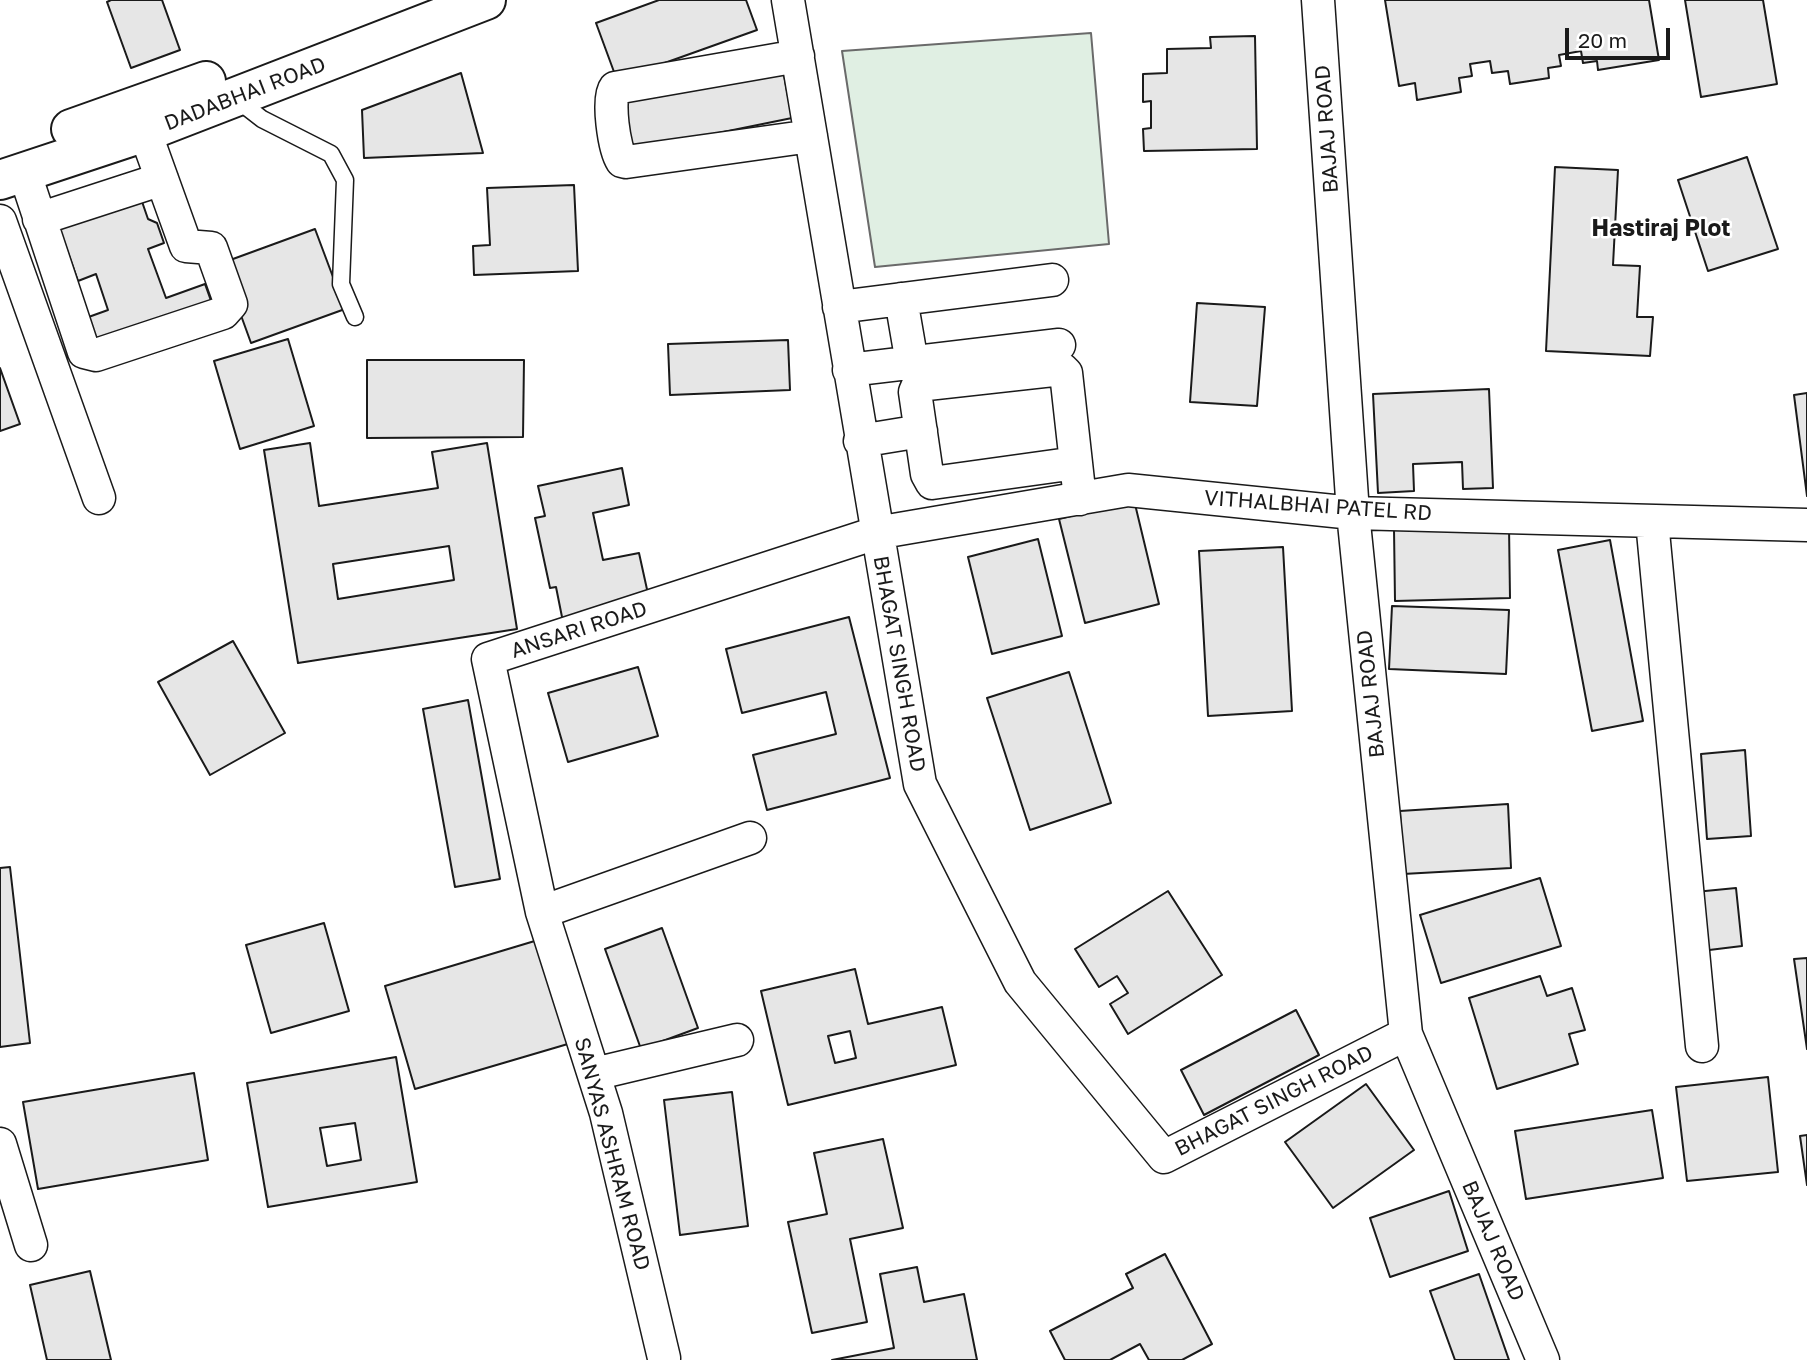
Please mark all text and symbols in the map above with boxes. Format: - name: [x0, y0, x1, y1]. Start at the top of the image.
- scale bar: [1569, 14, 1674, 58]
- text: 20 m: [1578, 27, 1627, 53]
- street label: DADABHAI ROAD: [161, 52, 329, 136]
- street label: BAJAJ ROAD: [1310, 64, 1344, 194]
- district label: Hastiraj Plot: [1592, 215, 1730, 243]
- street label: VITHALBHAI PATEL RD: [1203, 485, 1433, 527]
- street label: BHAGAT SINGH ROAD: [868, 554, 930, 774]
- street label: ANSARI ROAD: [508, 596, 650, 664]
- street label: BAJAJ ROAD: [1352, 629, 1390, 759]
- street label: SANYAS ASHRAM ROAD: [569, 1035, 655, 1273]
- street label: BHAGAT SINGH ROAD: [1171, 1040, 1377, 1162]
- street label: BAJAJ ROAD: [1456, 1177, 1530, 1305]

